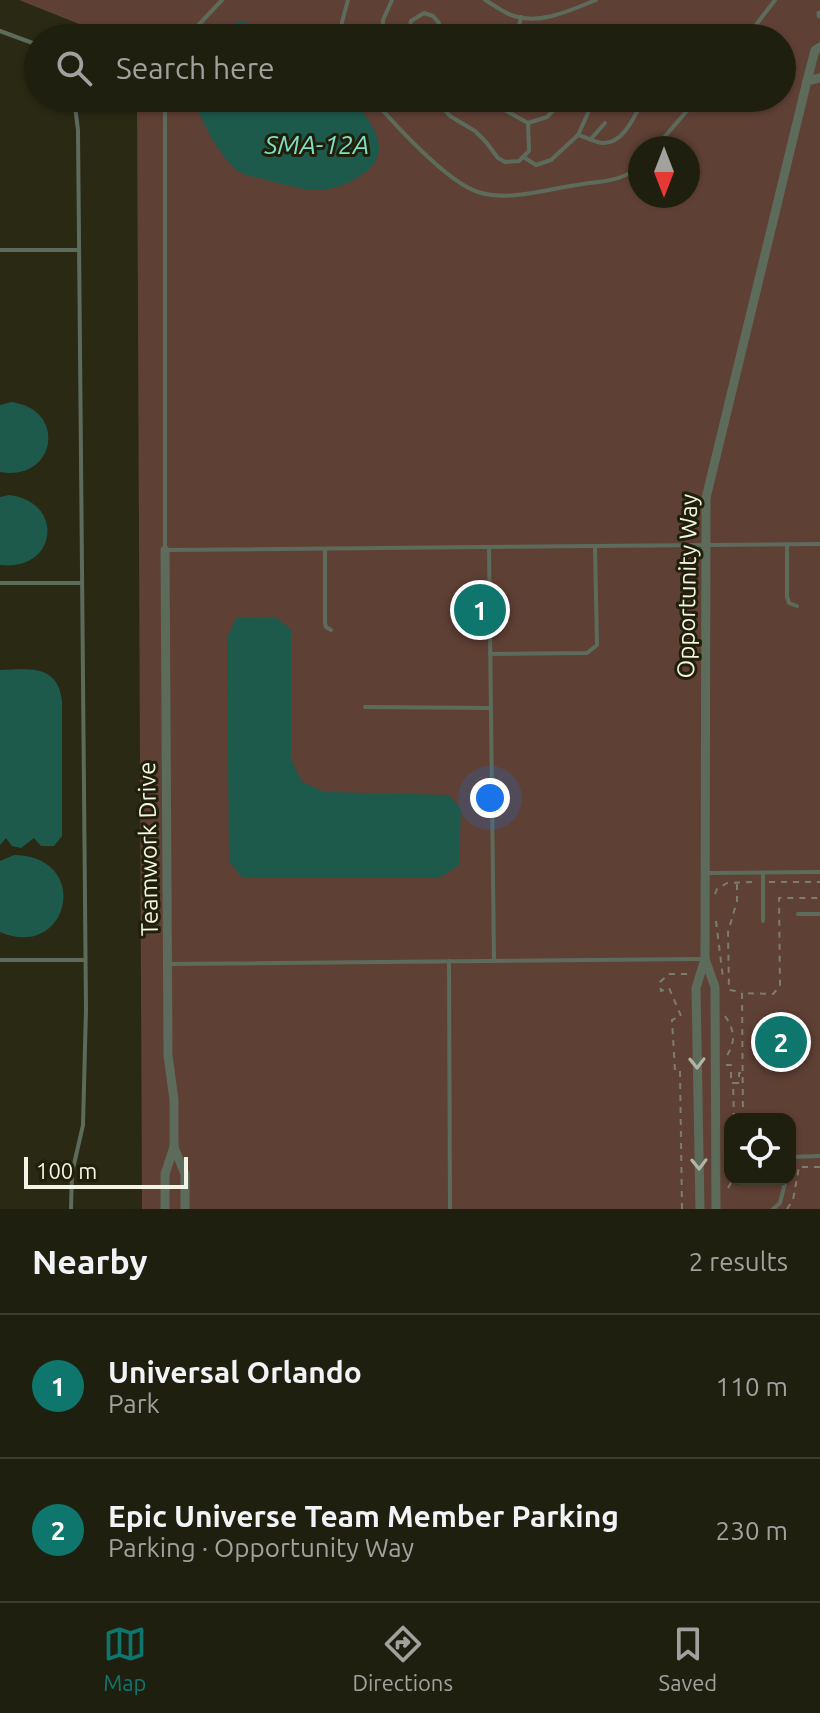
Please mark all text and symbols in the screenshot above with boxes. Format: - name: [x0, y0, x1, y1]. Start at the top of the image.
- search box: [24, 24, 796, 112]
- icon: search: [52, 46, 96, 90]
- text: Search here: [116, 51, 275, 85]
- water label: SMA-12A: [263, 130, 370, 159]
- north arrow: [628, 136, 700, 208]
- street label: Opportunity Way: [672, 493, 702, 679]
- pin: 1: [454, 580, 506, 640]
- street label: Teamwork Drive: [133, 761, 163, 937]
- your location: [470, 778, 510, 818]
- pin: 2: [755, 1012, 807, 1072]
- one-way arrow: [689, 1057, 706, 1070]
- map controls: [724, 1113, 796, 1185]
- button: locate: [724, 1113, 796, 1185]
- scale bar: [24, 1153, 188, 1189]
- text: 100 m: [36, 1158, 97, 1183]
- one-way arrow: [691, 1158, 708, 1171]
- text: Nearby: [32, 1242, 147, 1280]
- text: 2 results: [689, 1247, 788, 1276]
- text: Universal Orlando: [108, 1355, 362, 1389]
- text: 1: [51, 1372, 65, 1401]
- text: 110 m: [716, 1372, 788, 1401]
- text: Park: [108, 1389, 160, 1418]
- text: Epic Universe Team Member Parking: [108, 1499, 619, 1533]
- text: 2: [51, 1516, 65, 1545]
- text: 230 m: [716, 1516, 788, 1545]
- text: Parking · Opportunity Way: [108, 1533, 414, 1562]
- tab: Map: [103, 1622, 147, 1695]
- tab: Directions: [352, 1622, 453, 1695]
- tab: Saved: [659, 1622, 717, 1695]

